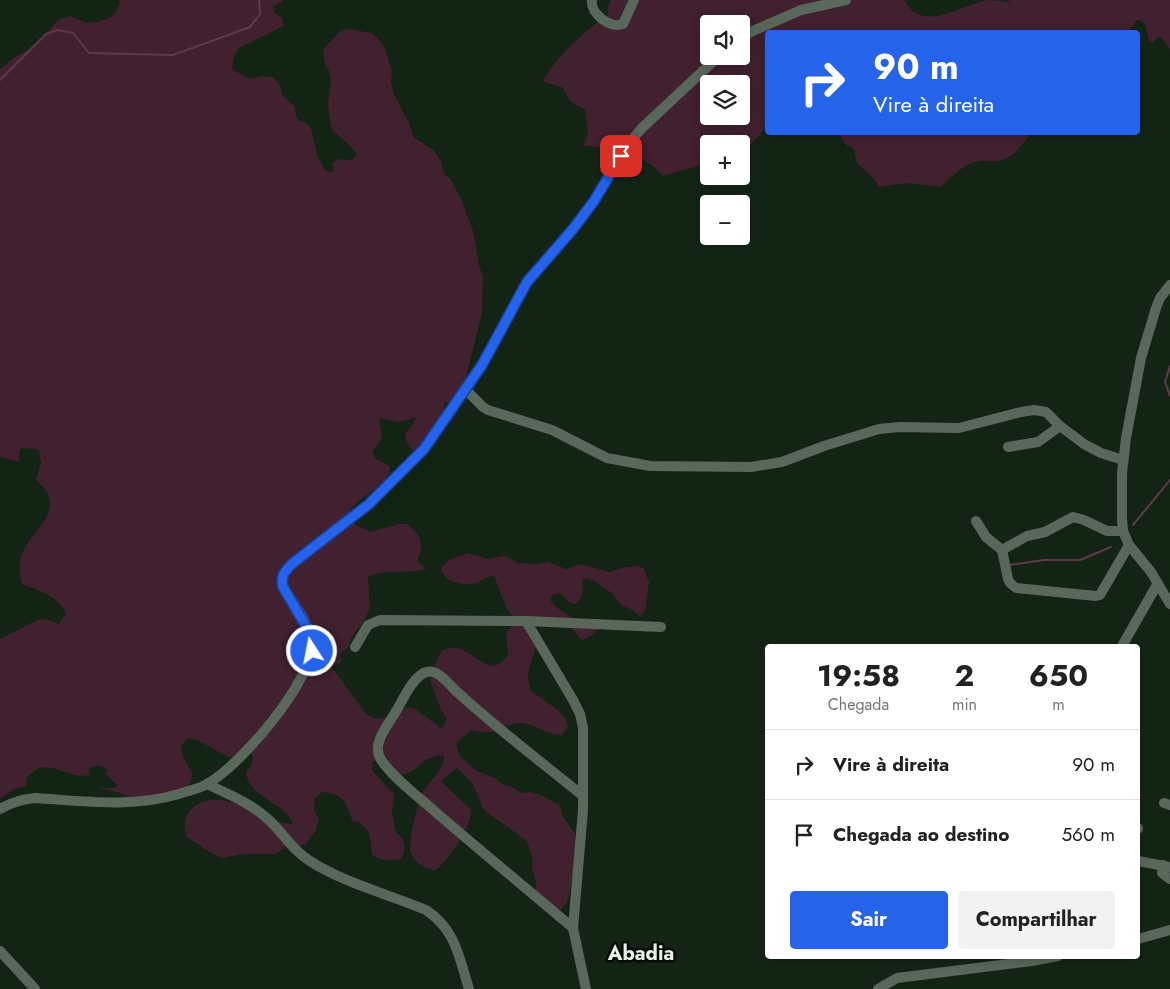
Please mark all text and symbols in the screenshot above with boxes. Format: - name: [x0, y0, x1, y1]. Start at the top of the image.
- map controls: [700, 15, 750, 245]
- button: sound: [700, 15, 750, 65]
- text: 90 m: [873, 42, 959, 92]
- icon: right: [790, 50, 855, 115]
- button: layers: [700, 75, 750, 125]
- text: Vire à direita: [873, 88, 994, 120]
- pin: [600, 135, 642, 177]
- button: +: [700, 135, 750, 185]
- icon: arrive: [607, 142, 635, 170]
- button: −: [700, 195, 750, 245]
- position arrow: [285, 624, 337, 676]
- text: 19:58: [817, 654, 900, 697]
- text: 2: [955, 654, 974, 697]
- text: 650: [1029, 654, 1088, 697]
- text: Chegada: [828, 693, 889, 716]
- text: min: [952, 693, 977, 716]
- text: m: [1052, 693, 1065, 716]
- icon: right: [790, 751, 818, 779]
- text: Vire à direita: [833, 751, 949, 778]
- text: 90 m: [1072, 751, 1115, 778]
- icon: arrive: [790, 821, 818, 849]
- text: Chegada ao destino: [833, 821, 1009, 848]
- text: 560 m: [1061, 821, 1115, 848]
- button: Sair: [790, 891, 948, 949]
- button: Compartilhar: [958, 891, 1115, 949]
- district label: Abadia: [607, 939, 674, 968]

